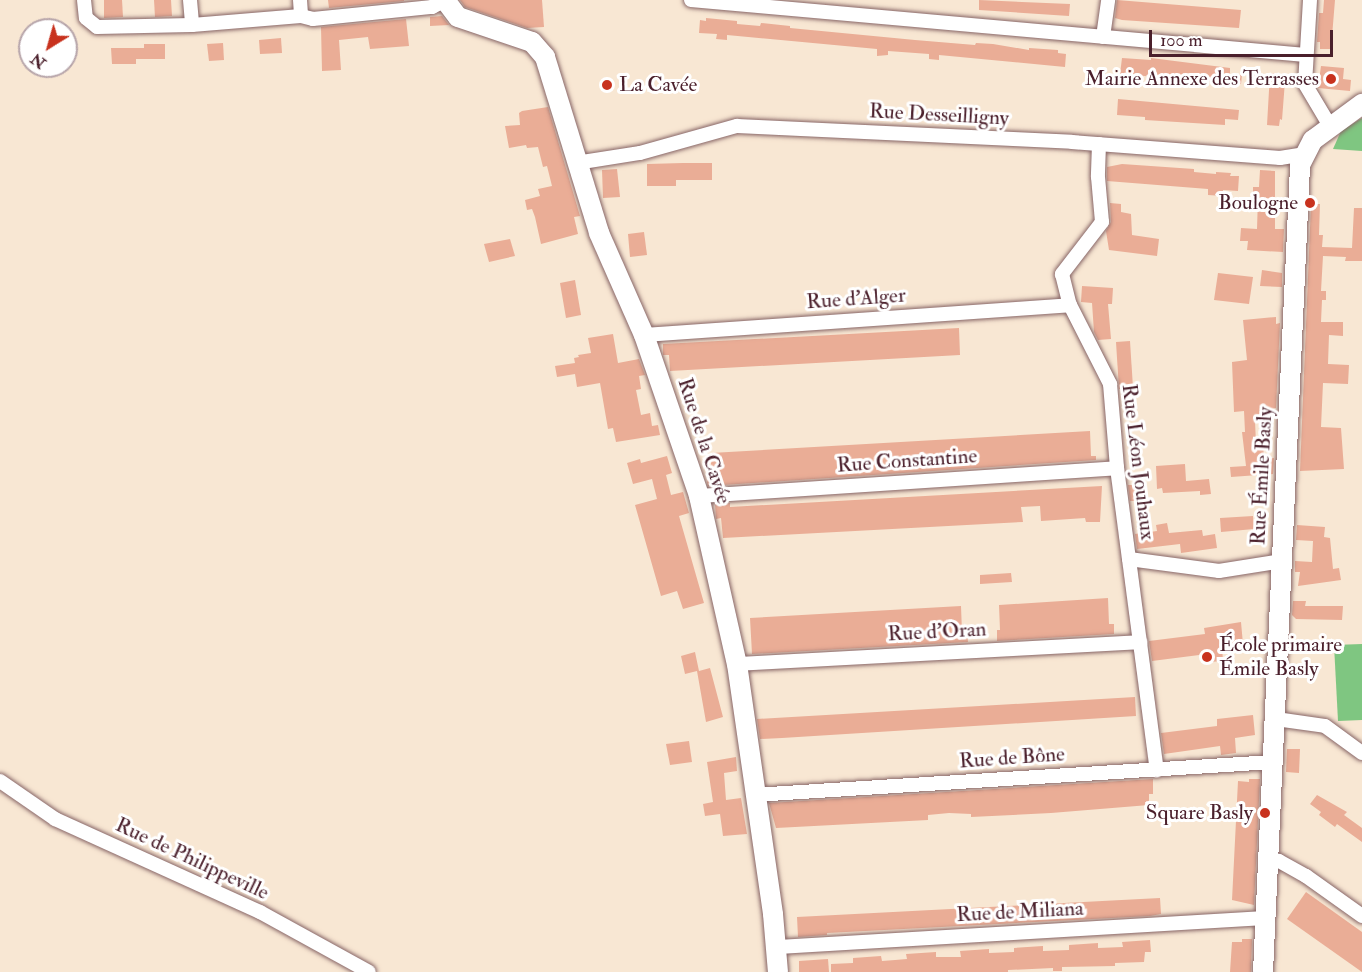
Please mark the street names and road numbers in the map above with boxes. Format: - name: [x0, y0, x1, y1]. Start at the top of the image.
- street label: Rue Desseilligny: [868, 99, 1010, 131]
- street label: Rue d'Alger: [806, 283, 906, 315]
- street label: Rue de la Cavée: [672, 375, 736, 507]
- street label: Rue Léon Jouhaux: [1116, 382, 1160, 542]
- street label: Rue Émile Basly: [1246, 406, 1278, 546]
- street label: Rue Constantine: [836, 444, 978, 478]
- street label: Rue d'Oran: [887, 617, 987, 647]
- street label: Rue de Bône: [958, 742, 1066, 774]
- street label: Rue de Philippeville: [111, 812, 273, 906]
- street label: Rue de Miliana: [956, 896, 1084, 928]

